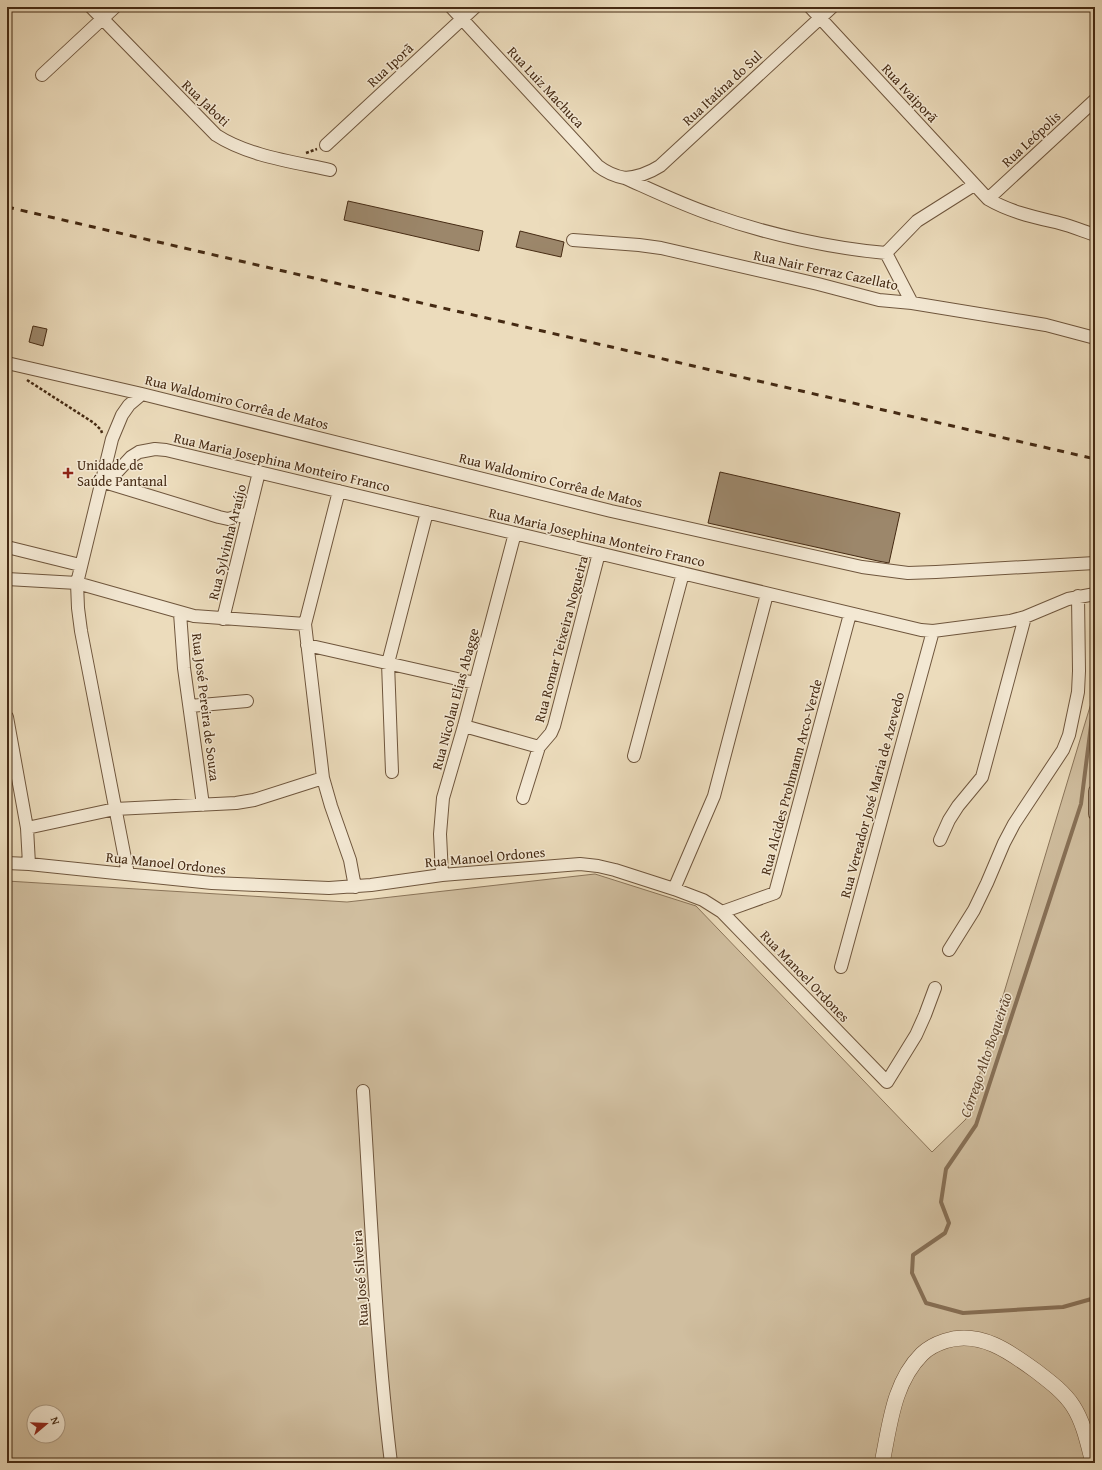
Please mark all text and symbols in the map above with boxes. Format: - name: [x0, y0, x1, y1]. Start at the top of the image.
- street label: Rua Iporã: [362, 38, 418, 92]
- street label: Rua Luiz Machuca: [503, 42, 589, 133]
- street label: Rua Itaúna do Sul: [678, 46, 766, 130]
- street label: Rua Ivaiporã: [877, 59, 943, 127]
- street label: Rua Jaboti: [178, 75, 234, 131]
- street label: Rua Leópolis: [997, 106, 1065, 172]
- street label: Rua Nair Ferraz Cazellato: [752, 245, 900, 295]
- street label: Rua Waldomiro Corrêa de Matos: [143, 370, 331, 434]
- street label: Rua Maria Josephina Monteiro Franco: [172, 427, 392, 497]
- street label: Rua Waldomiro Corrêa de Matos: [457, 448, 645, 512]
- place label: Unidade de Saúde Pantanal: [77, 455, 167, 491]
- marker: Unidade de Saúde Pantanal: [62, 467, 74, 479]
- street label: Rua Sylvinha Araújo: [203, 482, 251, 602]
- street label: Rua Maria Josephina Monteiro Franco: [487, 502, 707, 572]
- street label: Rua Romar Teixeira Nogueira: [529, 553, 593, 724]
- street label: Rua Nicolau Elias Abagge: [426, 625, 484, 772]
- street label: Rua José Pereira de Souza: [187, 632, 225, 783]
- street label: Rua Alcides Prohmann Arco-Verde: [755, 676, 827, 877]
- street label: Rua Vereador José Maria de Azevedo: [835, 690, 909, 900]
- street label: Rua Manoel Ordones: [424, 842, 546, 872]
- street label: Rua Manoel Ordones: [105, 847, 227, 879]
- street label: Rua Manoel Ordones: [756, 926, 854, 1026]
- water label: Córrego Alto Boqueirão: [954, 989, 1017, 1120]
- street label: Rua José Silveira: [347, 1229, 373, 1327]
- north arrow: [26, 1404, 66, 1444]
- text: N: [47, 1415, 64, 1427]

